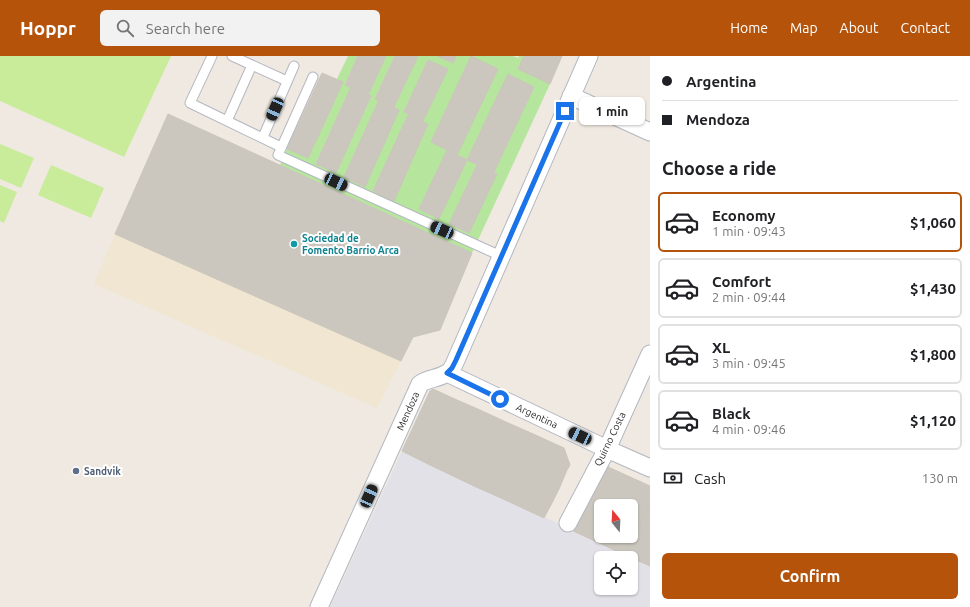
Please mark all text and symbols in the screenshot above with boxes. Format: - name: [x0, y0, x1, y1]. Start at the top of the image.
- search box: [100, 10, 380, 46]
- text: Hoppr: [20, 17, 76, 39]
- icon: search: [114, 17, 136, 39]
- text: Search here: [146, 20, 225, 37]
- text: Home: [730, 20, 768, 36]
- text: Map: [790, 20, 818, 36]
- text: About: [840, 20, 879, 36]
- text: Contact: [901, 20, 950, 36]
- text: Argentina: [686, 73, 756, 90]
- car: [265, 96, 285, 122]
- callout: 1 min: [579, 97, 645, 125]
- route end: [556, 102, 574, 120]
- text: 1 min: [596, 104, 628, 118]
- text: Mendoza: [686, 111, 750, 128]
- text: Choose a ride: [662, 158, 776, 178]
- car: [323, 171, 349, 193]
- icon: car: [664, 204, 700, 240]
- text: Economy: [712, 207, 776, 224]
- text: $1,060: [910, 214, 956, 231]
- car: [429, 220, 455, 240]
- text: 1 min · 09:43: [712, 224, 786, 238]
- place label: Sociedad de Fomento Barrio Arca: [302, 233, 399, 256]
- marker: Sociedad de Fomento Barrio Arca: [289, 239, 299, 249]
- icon: car: [664, 270, 700, 306]
- text: Comfort: [712, 273, 771, 290]
- text: $1,430: [910, 280, 956, 297]
- text: 2 min · 09:44: [712, 290, 786, 304]
- icon: car: [664, 336, 700, 372]
- text: XL: [712, 339, 730, 356]
- text: $1,800: [910, 346, 956, 363]
- text: 3 min · 09:45: [712, 356, 786, 370]
- street label: Mendoza: [395, 390, 421, 432]
- route start: [491, 390, 509, 408]
- street label: Argentina: [515, 402, 559, 430]
- icon: car: [664, 402, 700, 438]
- text: Black: [712, 405, 751, 422]
- street label: Quirno Costa: [592, 410, 628, 468]
- text: $1,120: [910, 412, 956, 429]
- text: 4 min · 09:46: [712, 422, 786, 436]
- car: [567, 425, 593, 447]
- marker: Sandvik: [71, 466, 81, 476]
- place label: Sandvik: [84, 466, 121, 477]
- icon: cash: [662, 467, 684, 489]
- text: Cash: [694, 470, 726, 487]
- text: 130 m: [922, 471, 958, 485]
- car: [359, 483, 379, 509]
- north arrow: [594, 499, 638, 543]
- map controls: [594, 499, 638, 595]
- button: locate: [594, 551, 638, 595]
- button: Confirm: [662, 553, 958, 599]

